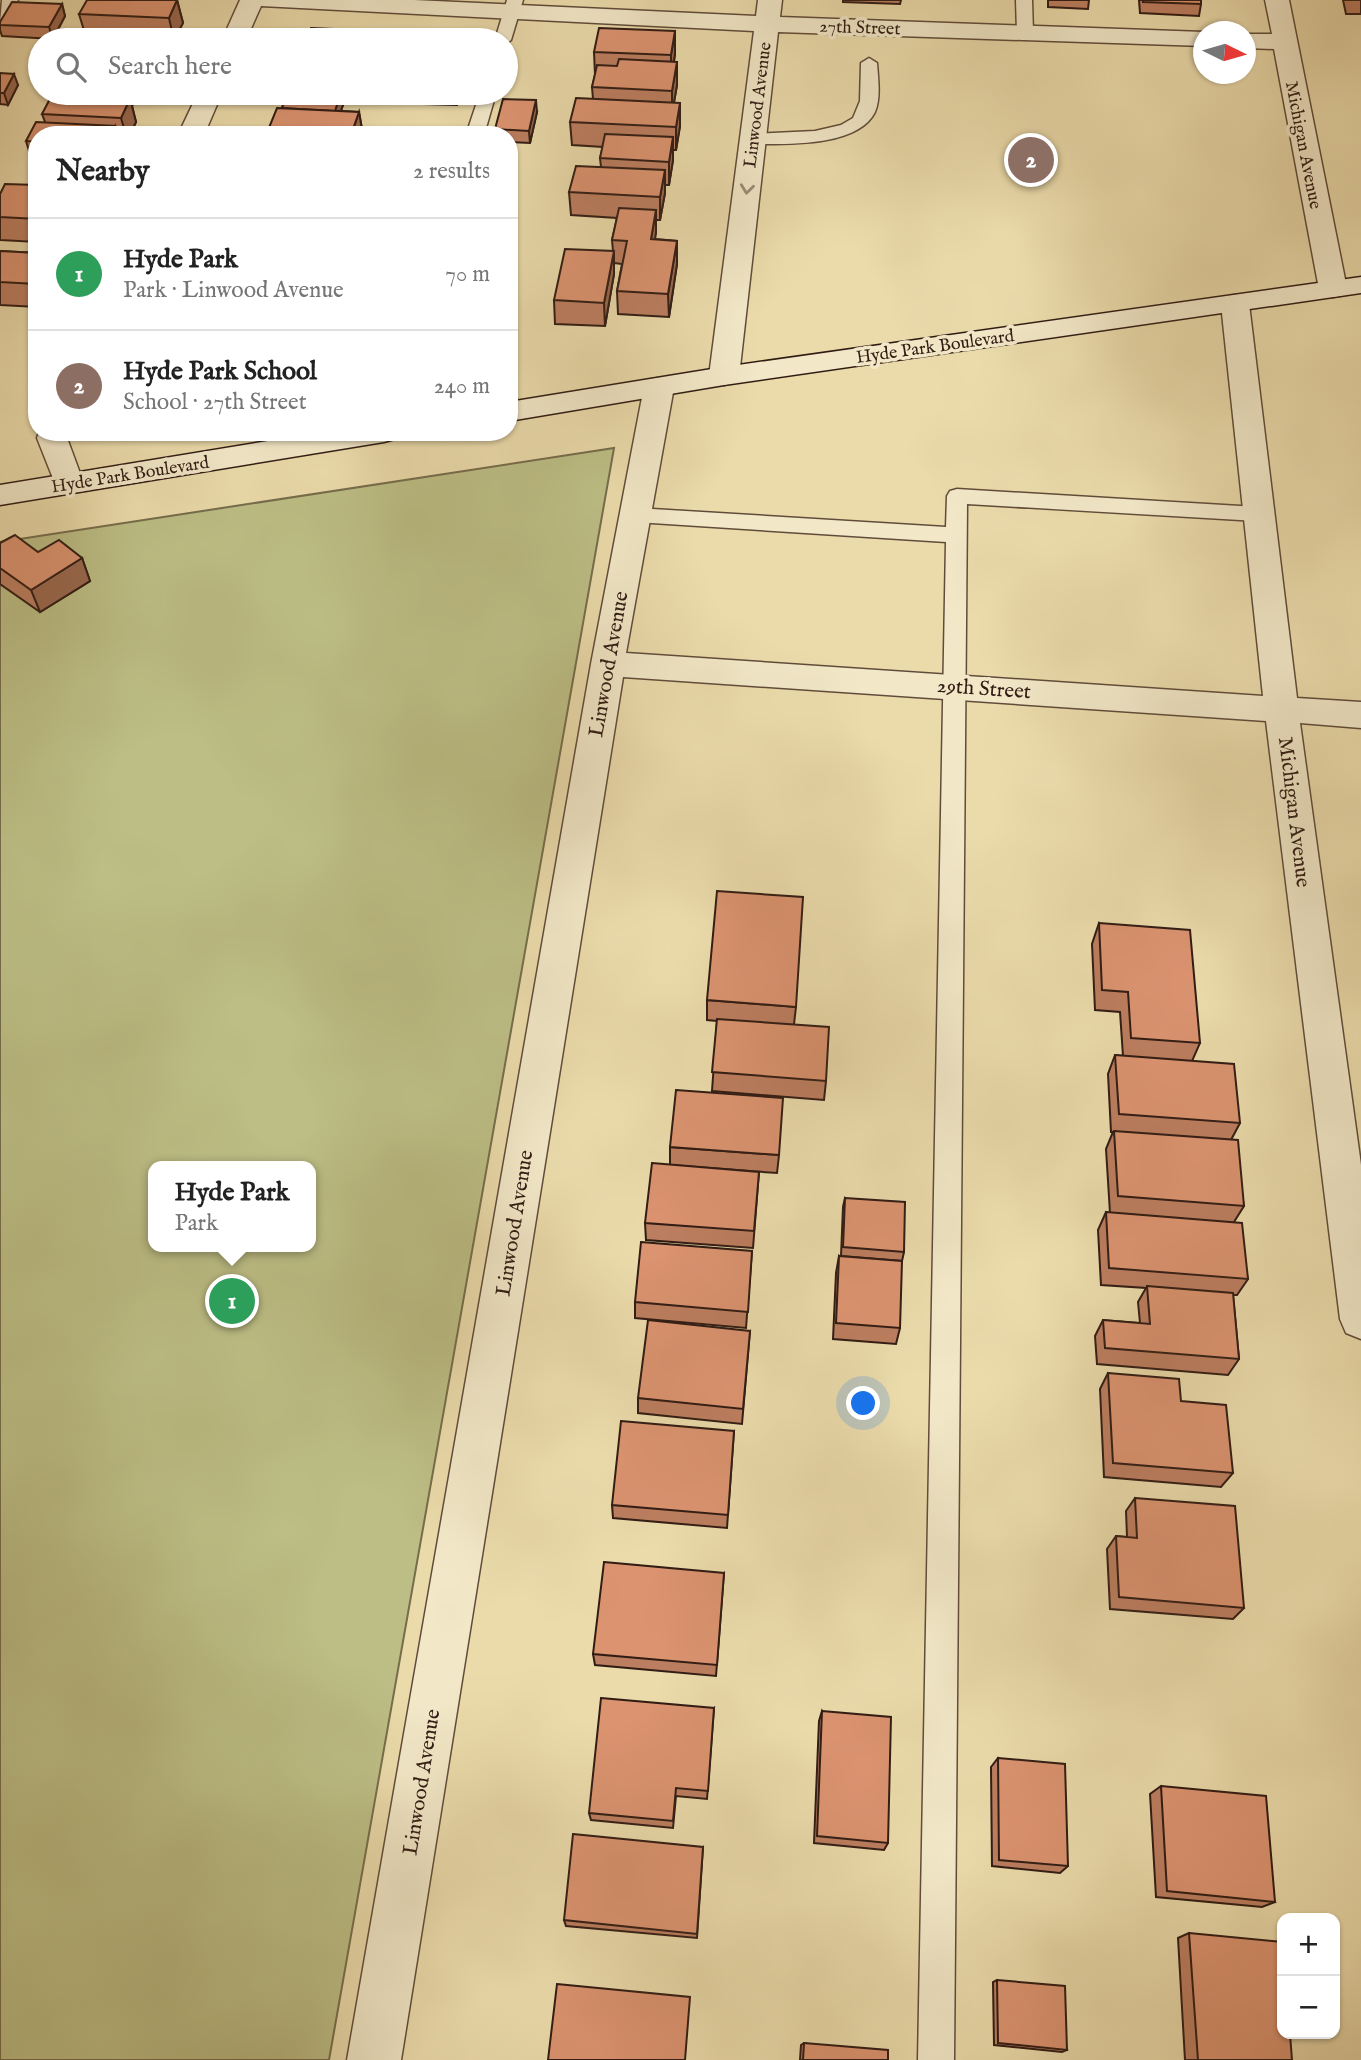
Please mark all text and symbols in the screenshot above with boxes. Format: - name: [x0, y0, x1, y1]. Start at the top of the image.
- street label: 27th Street: [819, 16, 901, 41]
- north arrow: [1193, 21, 1256, 84]
- search box: [28, 28, 518, 105]
- street label: Linwood Avenue: [739, 41, 778, 169]
- icon: search: [52, 48, 90, 86]
- text: Search here: [108, 50, 232, 83]
- street label: Michigan Avenue: [1279, 79, 1326, 211]
- pin: 2: [1008, 134, 1054, 186]
- text: Nearby: [56, 153, 149, 191]
- text: 2 results: [413, 157, 490, 186]
- one-way arrow: [739, 184, 754, 195]
- text: Hyde Park: [123, 243, 238, 276]
- text: 1: [75, 260, 83, 289]
- text: 70 m: [445, 260, 490, 289]
- text: Park · Linwood Avenue: [123, 276, 344, 305]
- street label: Hyde Park Boulevard: [855, 325, 1016, 370]
- text: Hyde Park School: [123, 355, 317, 388]
- text: 2: [74, 372, 84, 401]
- text: 240 m: [434, 372, 490, 401]
- text: School · 27th Street: [123, 388, 307, 417]
- street label: Hyde Park Boulevard: [50, 452, 211, 499]
- street label: Linwood Avenue: [583, 589, 636, 739]
- street label: 29th Street: [936, 673, 1032, 706]
- street label: Michigan Avenue: [1271, 735, 1316, 889]
- street label: Linwood Avenue: [491, 1148, 540, 1298]
- popup: [148, 1161, 316, 1252]
- text: Hyde Park: [174, 1176, 290, 1209]
- text: Park: [174, 1209, 218, 1238]
- pin: 1: [209, 1275, 255, 1327]
- your location: [846, 1386, 880, 1420]
- street label: Linwood Avenue: [398, 1707, 447, 1857]
- map controls: [1277, 1913, 1340, 2039]
- button: +: [1277, 1913, 1340, 1976]
- button: −: [1277, 1976, 1340, 2039]

